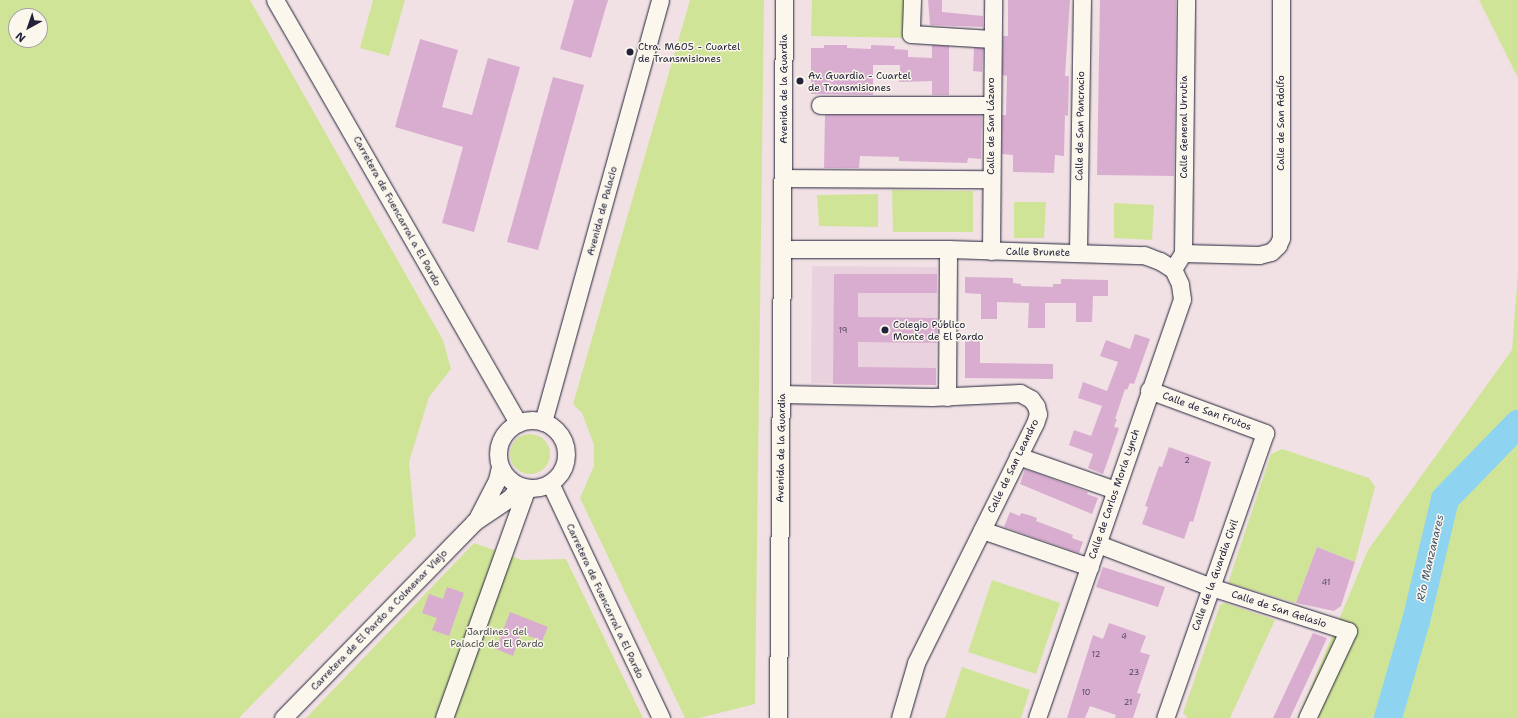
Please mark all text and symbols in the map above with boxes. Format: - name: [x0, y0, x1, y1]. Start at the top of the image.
- north arrow: [8, 8, 48, 48]
- text: N: [12, 28, 29, 45]
- street label: Avenida de la Guardia: [778, 34, 790, 144]
- place label: Ctra. M605 - Cuartel de Transmisiones: [638, 40, 740, 64]
- marker: Ctra. M605 - Cuartel de Transmisiones: [625, 47, 635, 57]
- place label: Av. Guardia - Cuartel de Transmisiones: [808, 69, 911, 92]
- street label: Calle de San Pancracio: [1073, 71, 1087, 181]
- street label: Calle de San Adolfo: [1275, 75, 1287, 171]
- marker: Av. Guardia - Cuartel de Transmisiones: [795, 76, 805, 86]
- street label: Calle General Urrutia: [1178, 76, 1190, 178]
- street label: Calle de San Lázaro: [985, 77, 997, 175]
- street label: Carretera de Fuencarral a El Pardo: [351, 134, 443, 288]
- street label: Avenida de Palacio: [584, 165, 620, 257]
- street label: Calle Brunete: [1006, 245, 1070, 259]
- place label: Colegio Público Monte de El Pardo: [893, 318, 984, 342]
- marker: Colegio Público Monte de El Pardo: [880, 325, 890, 335]
- house number: 19: [839, 326, 847, 336]
- street label: Calle de San Frutos: [1161, 389, 1253, 433]
- street label: Avenida de la Guardia: [774, 393, 788, 503]
- street label: Calle de San Leandro: [985, 417, 1041, 515]
- street label: Calle de Carlos Morla Lynch: [1086, 427, 1142, 561]
- house number: 2: [1184, 456, 1190, 466]
- water label: Río Manzanares: [1415, 513, 1447, 603]
- street label: Calle de la Guardia Civil: [1189, 518, 1241, 632]
- street label: Carretera de Fuencarral a El Pardo: [564, 522, 646, 680]
- street label: Carretera de El Pardo a Colmenar Viejo: [308, 547, 450, 693]
- house number: 41: [1322, 578, 1330, 588]
- street label: Calle de San Gelasio: [1230, 588, 1328, 630]
- park label: Jardines del Palacio de El Pardo: [450, 625, 544, 648]
- house number: 4: [1121, 632, 1127, 642]
- house number: 12: [1092, 650, 1100, 660]
- house number: 23: [1129, 668, 1139, 678]
- house number: 10: [1082, 688, 1090, 698]
- house number: 21: [1124, 698, 1132, 708]

